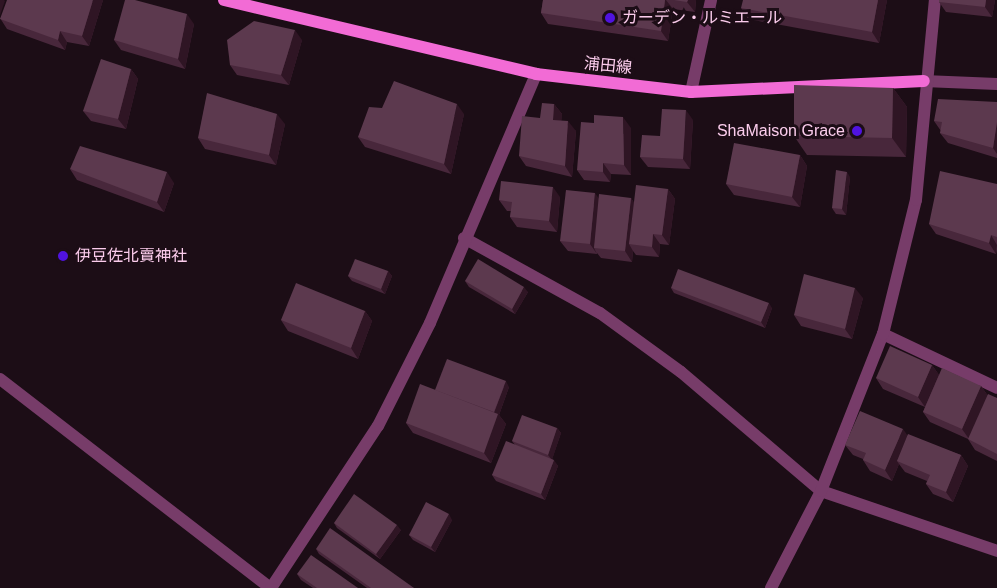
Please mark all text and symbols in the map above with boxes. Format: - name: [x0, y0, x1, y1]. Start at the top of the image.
- place label: ガーデン・ルミエール: [622, 8, 782, 28]
- marker: ガーデン・ルミエール: [603, 11, 617, 25]
- street label: 浦田線: [583, 54, 633, 78]
- place label: ShaMaison Grace: [717, 121, 845, 141]
- marker: ShaMaison Grace: [850, 124, 864, 138]
- place label: 伊豆佐北賣神社: [75, 246, 187, 266]
- marker: 伊豆佐北賣神社: [56, 249, 70, 263]

